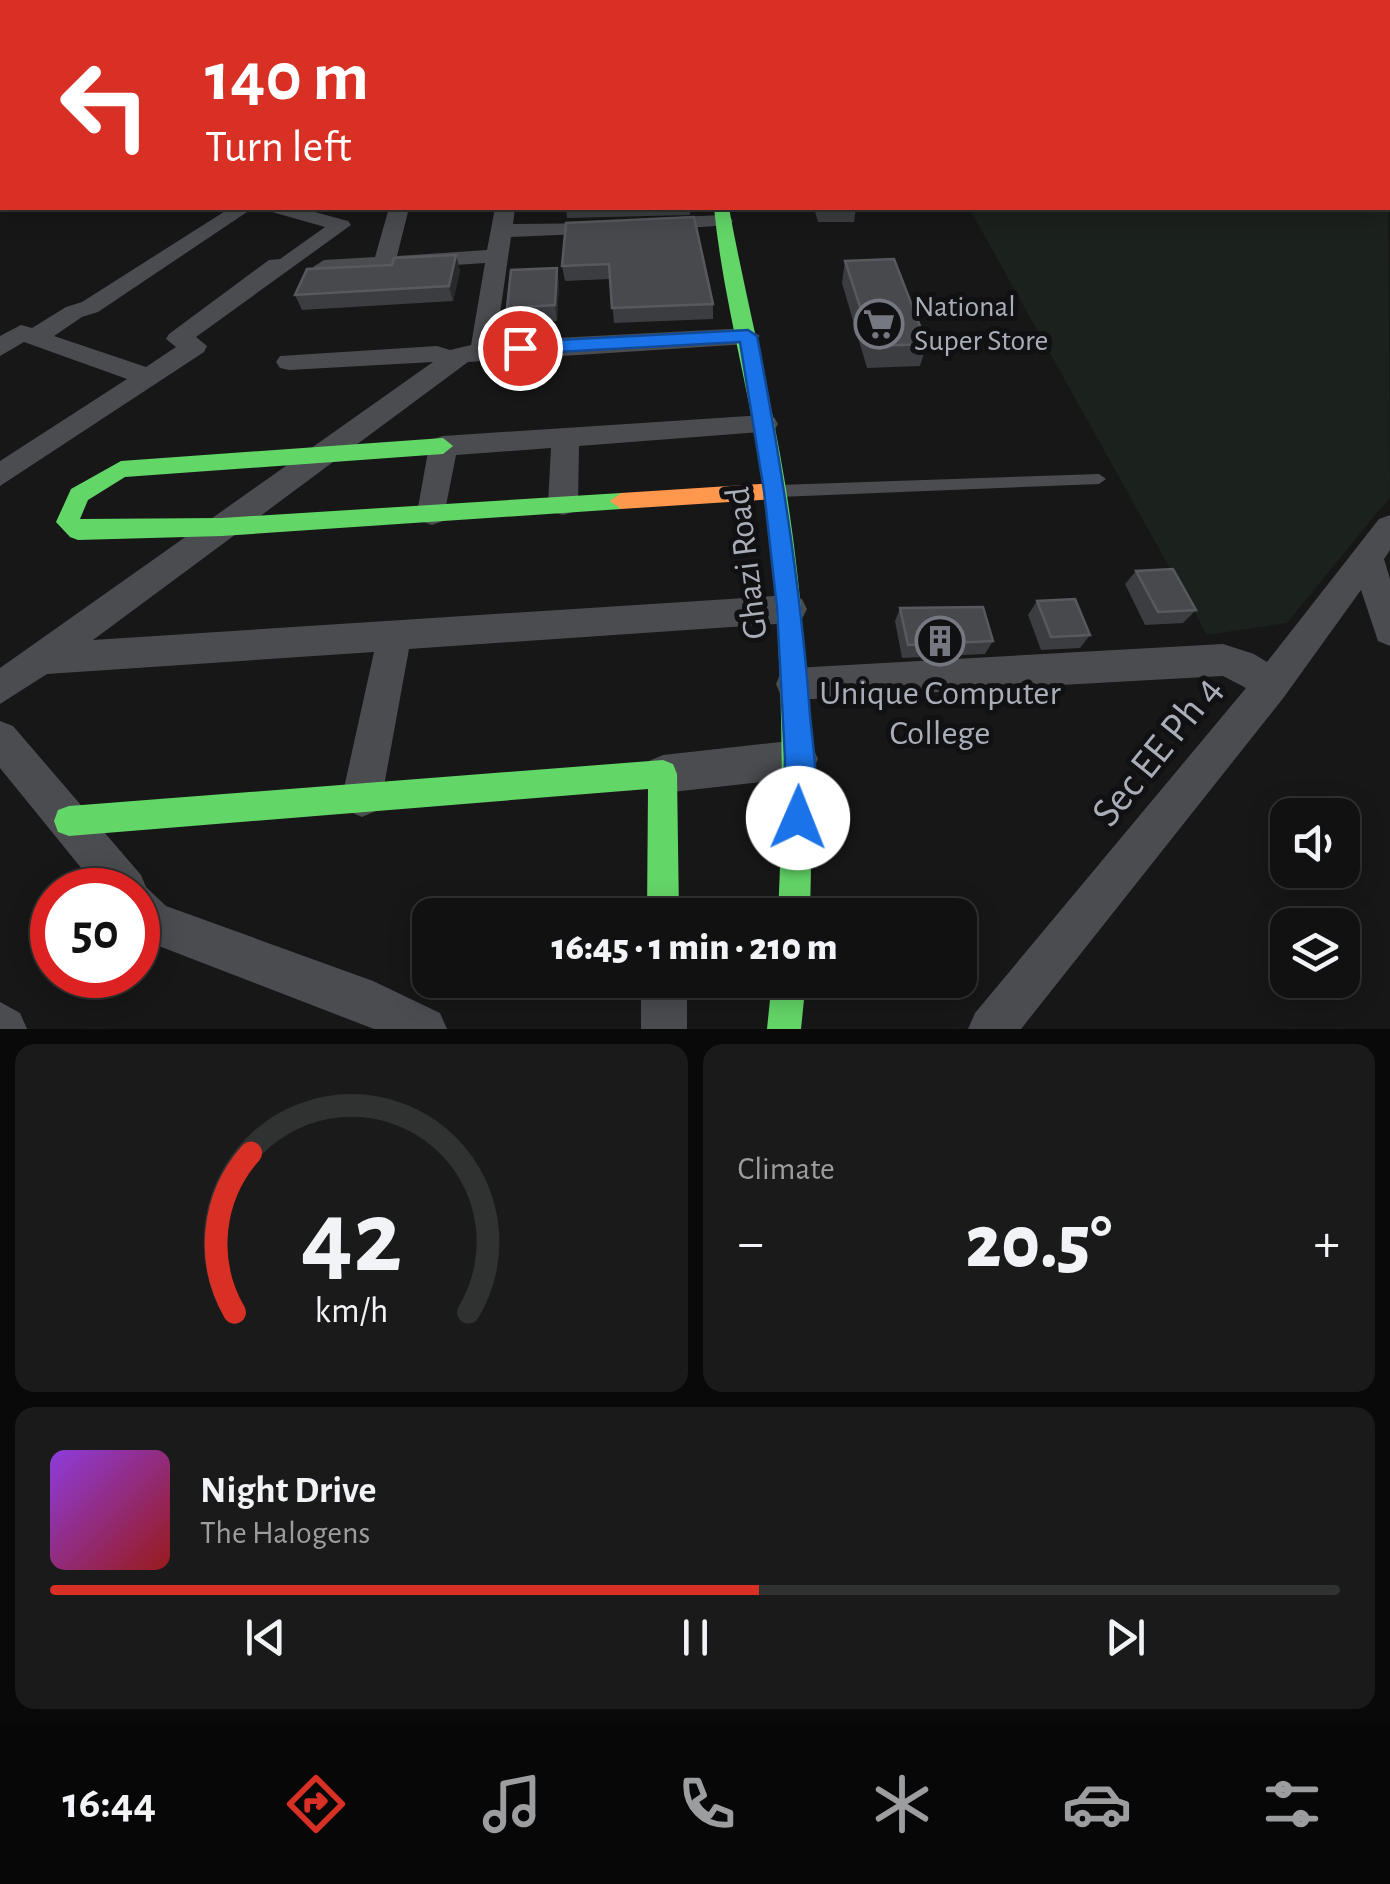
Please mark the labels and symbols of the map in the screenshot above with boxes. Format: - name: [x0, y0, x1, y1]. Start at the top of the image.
- place label: National Super Store: [914, 292, 1048, 356]
- supermarket icon: National Super Store: [853, 298, 905, 350]
- pin: [478, 306, 563, 391]
- street label: Ghazi Road: [720, 485, 774, 641]
- building icon: Unique Computer College: [914, 615, 966, 667]
- street label: Sec EE Ph 4: [1084, 668, 1230, 834]
- place label: Unique Computer College: [819, 676, 1061, 751]
- position arrow: [746, 766, 850, 870]
- speed limit sign: 50: [30, 868, 160, 998]

